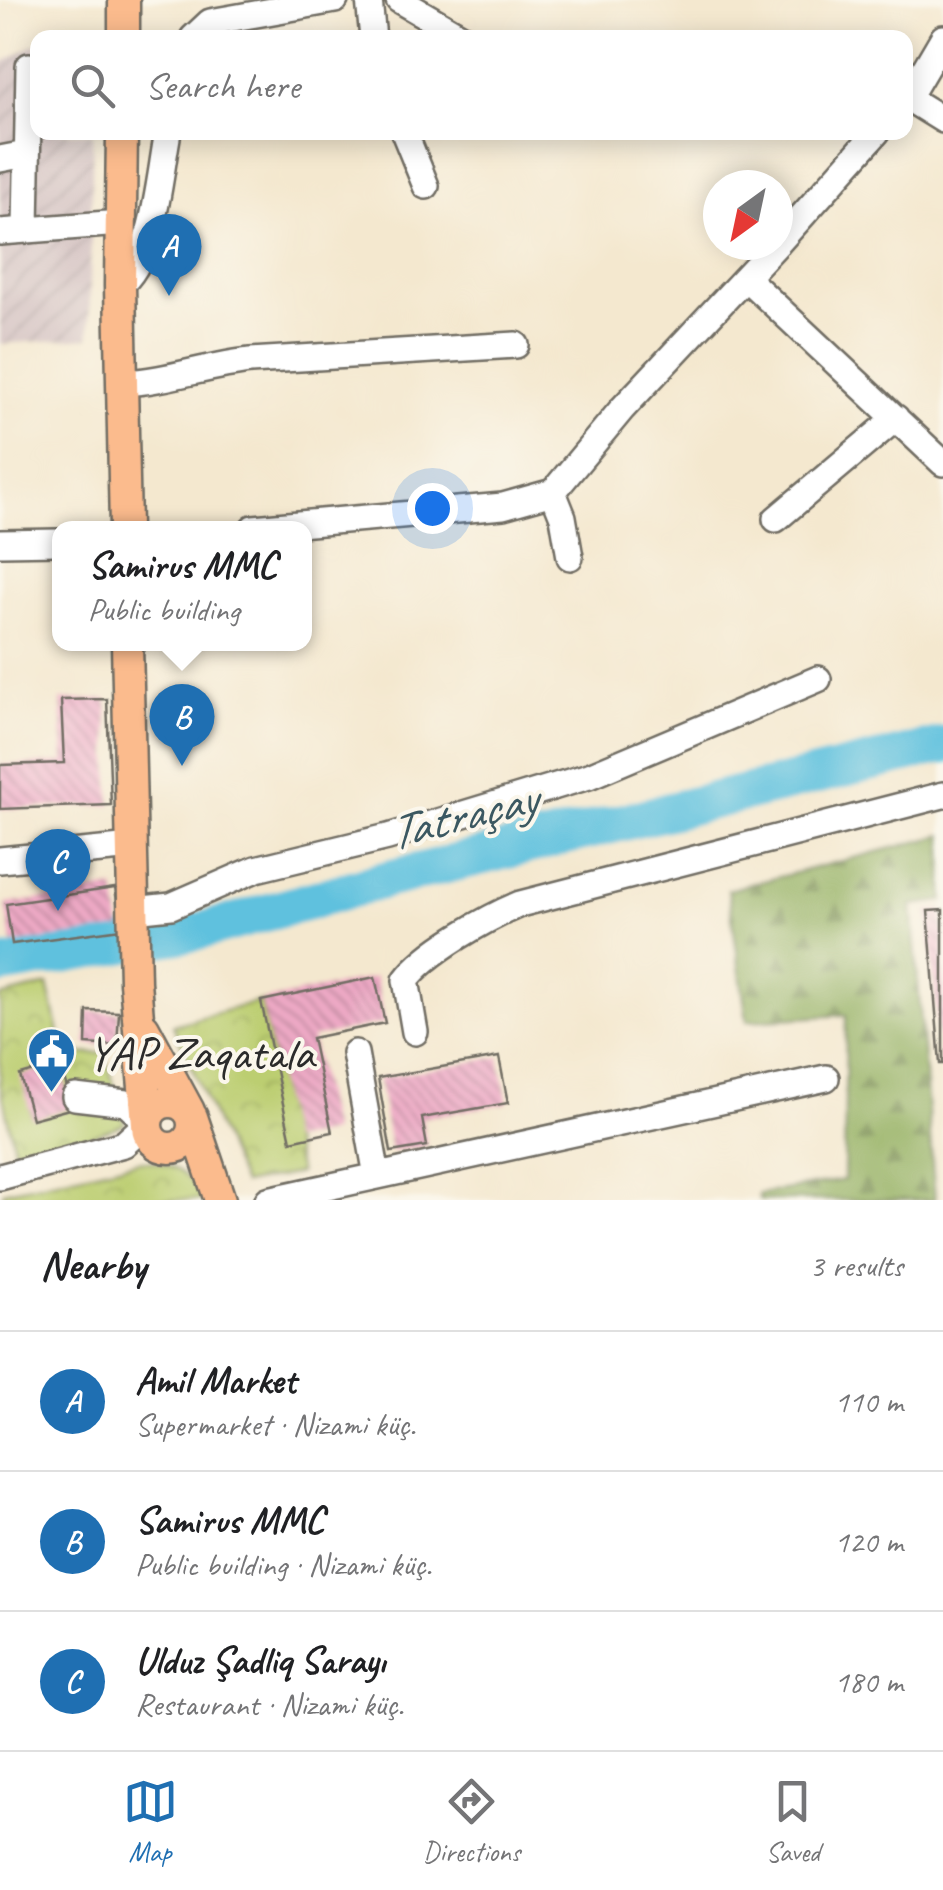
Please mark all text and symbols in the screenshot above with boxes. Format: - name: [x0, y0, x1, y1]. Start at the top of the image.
- search box: [30, 30, 913, 140]
- icon: search: [65, 58, 120, 113]
- text: Search here: [145, 62, 300, 109]
- north arrow: [703, 170, 793, 260]
- pin: A: [136, 214, 202, 296]
- your location: [407, 483, 458, 534]
- popup: [52, 521, 312, 651]
- text: Samirus MMC: [88, 542, 276, 589]
- text: Public building: [88, 589, 240, 630]
- pin: B: [150, 684, 214, 766]
- water label: Tatraçay: [381, 765, 550, 864]
- pin: C: [26, 828, 90, 911]
- place label: YAP Zaqatala: [87, 1023, 317, 1083]
- public building icon: YAP Zaqatala: [26, 1026, 78, 1094]
- text: Nearby: [40, 1239, 146, 1292]
- text: 3 results: [809, 1245, 903, 1286]
- text: Amil Market: [135, 1357, 296, 1404]
- text: A: [64, 1381, 81, 1422]
- text: 110 m: [834, 1381, 903, 1422]
- text: Supermarket · Nizami küç.: [135, 1404, 416, 1445]
- text: Samirus MMC: [135, 1497, 324, 1544]
- text: B: [64, 1521, 81, 1562]
- text: 120 m: [834, 1521, 903, 1562]
- text: Public building · Nizami küç.: [135, 1544, 432, 1585]
- text: Ulduz Şadliq Sarayı: [135, 1637, 385, 1684]
- text: C: [65, 1661, 80, 1702]
- text: 180 m: [834, 1661, 903, 1702]
- text: Restaurant · Nizami küç.: [135, 1684, 404, 1725]
- tab: Map: [123, 1774, 178, 1869]
- tab: Directions: [423, 1774, 520, 1869]
- tab: Saved: [765, 1774, 820, 1869]

